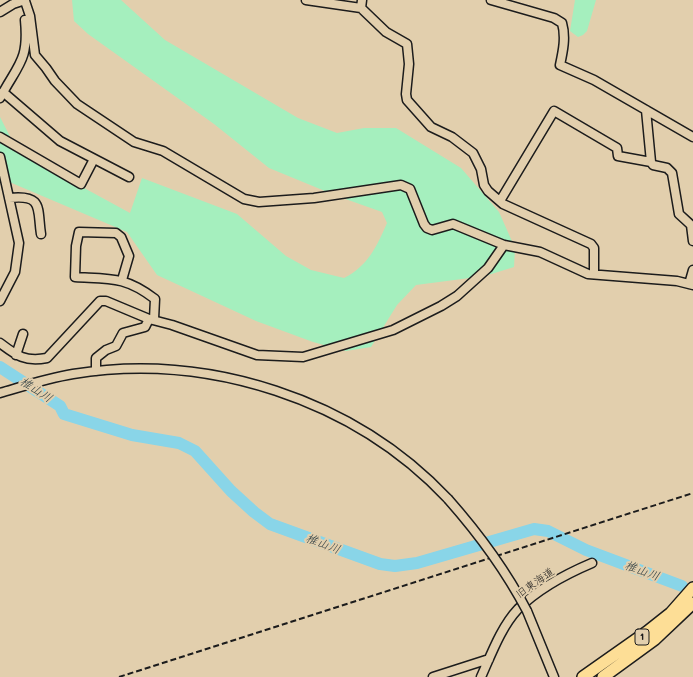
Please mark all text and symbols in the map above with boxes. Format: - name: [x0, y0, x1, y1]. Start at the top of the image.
- water label: 椎山川: [17, 374, 55, 406]
- water label: 椎山川: [304, 531, 342, 557]
- water label: 椎山川: [623, 558, 661, 584]
- street label: 旧東海道: [513, 565, 557, 601]
- road number: 1: [635, 629, 649, 645]

